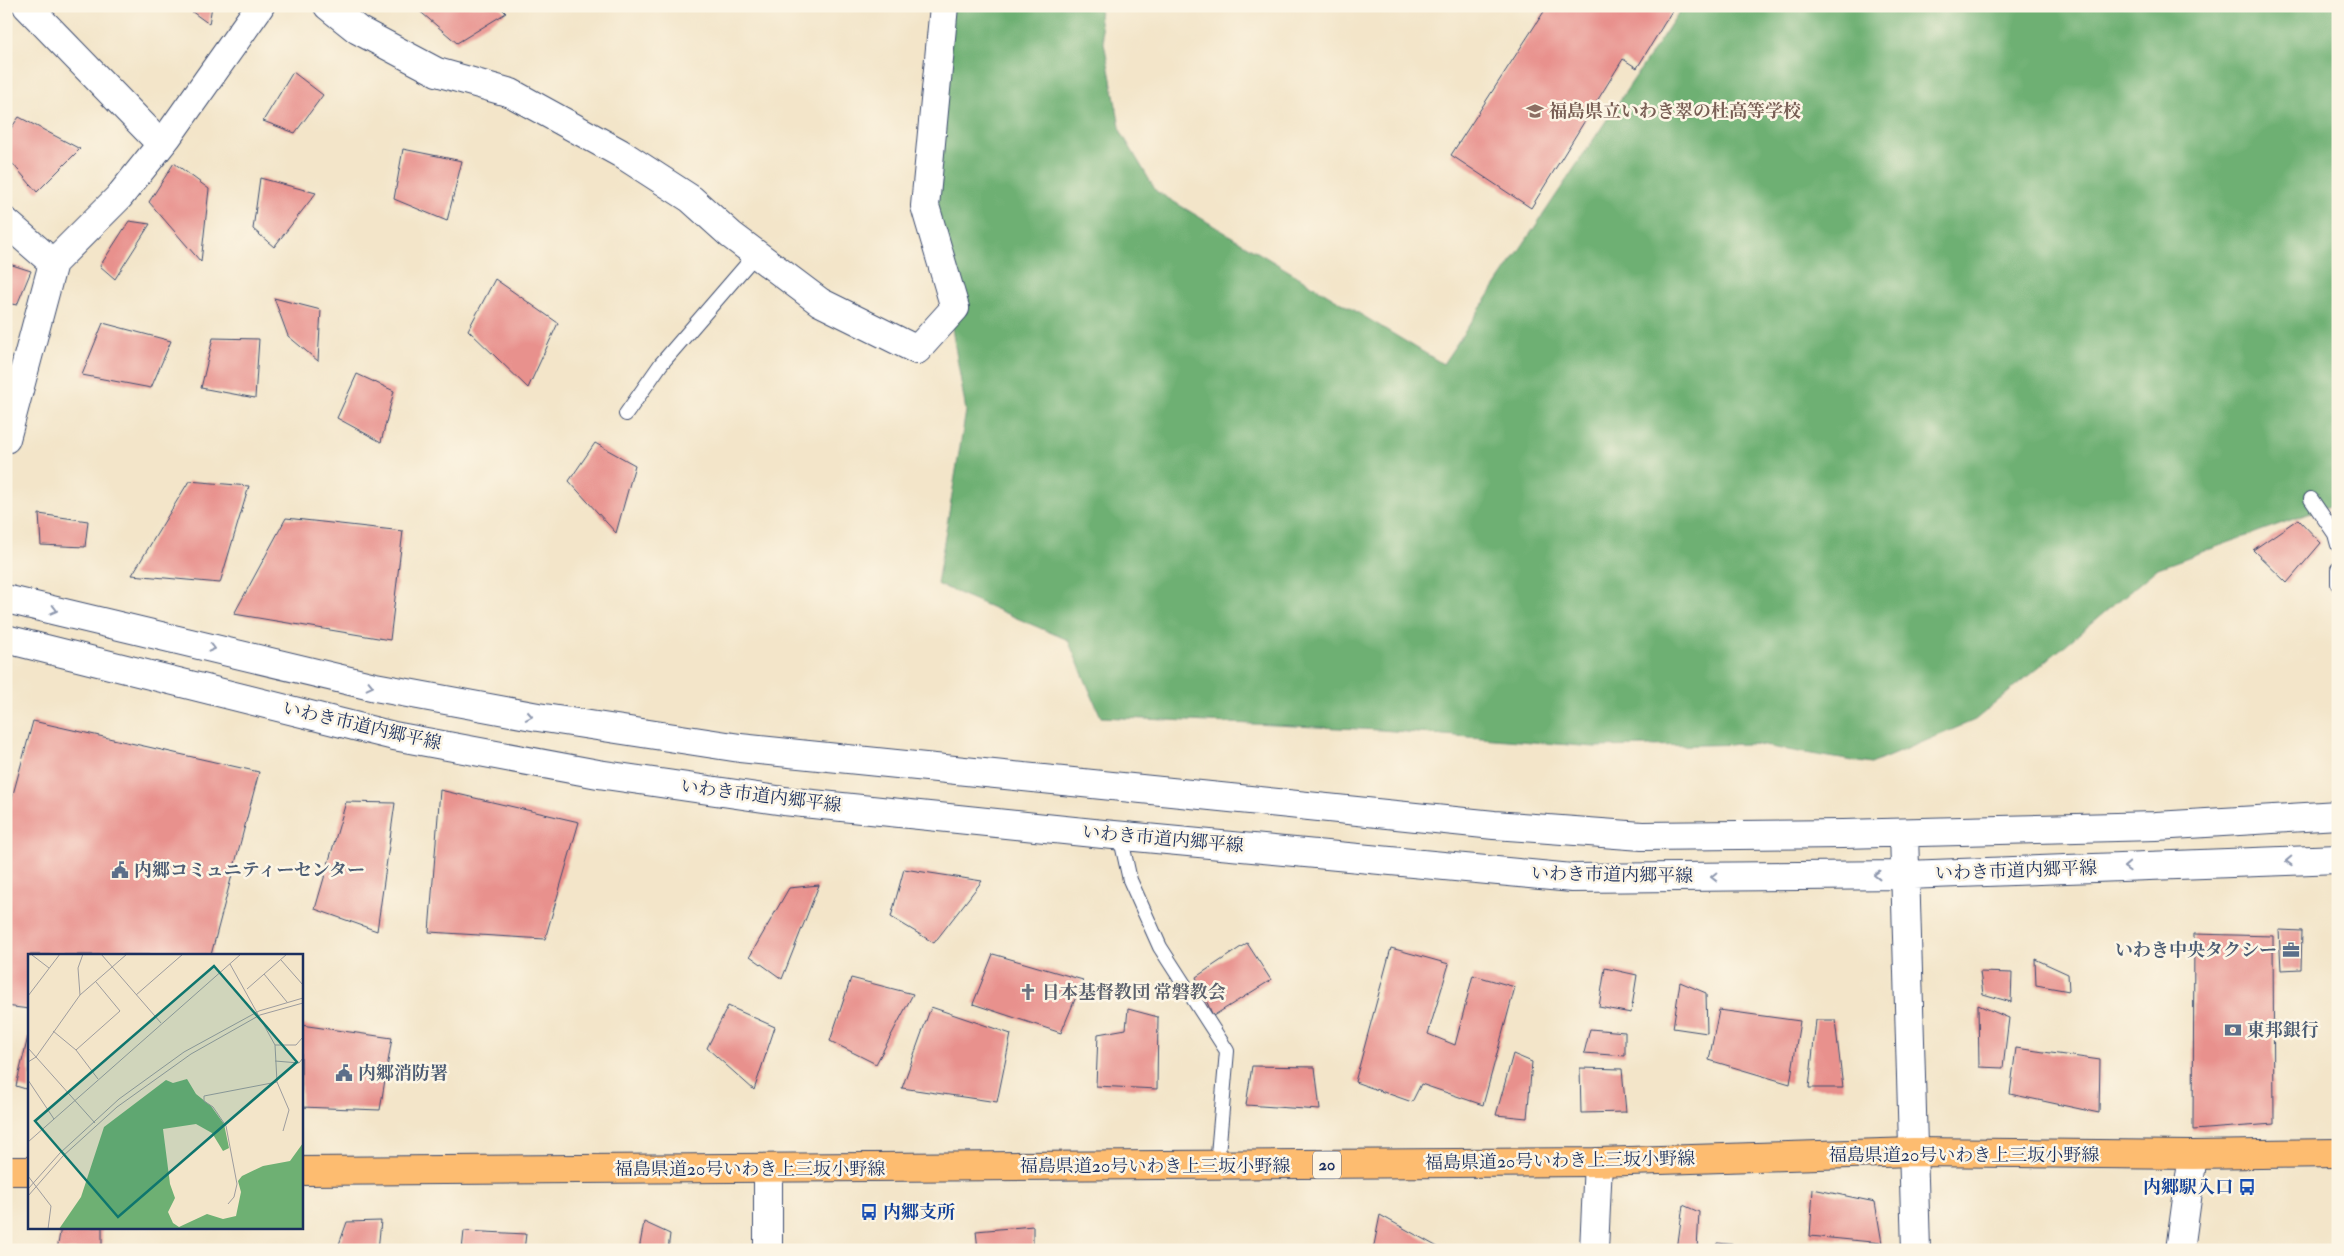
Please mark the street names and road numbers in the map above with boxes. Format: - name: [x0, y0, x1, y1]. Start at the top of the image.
- street label: いわき市道内郷平線: [280, 697, 444, 755]
- street label: いわき市道内郷平線: [679, 775, 843, 817]
- street label: いわき市道内郷平線: [1081, 820, 1245, 858]
- street label: いわき市道内郷平線: [1935, 857, 2097, 885]
- street label: いわき市道内郷平線: [1531, 862, 1693, 888]
- street label: 福島県道20号いわき上三坂小野線: [1829, 1144, 2099, 1167]
- street label: 福島県道20号いわき上三坂小野線: [1425, 1147, 1695, 1175]
- road number: 20: [1313, 1152, 1341, 1178]
- street label: 福島県道20号いわき上三坂小野線: [1020, 1155, 1290, 1178]
- street label: 福島県道20号いわき上三坂小野線: [615, 1158, 885, 1181]

